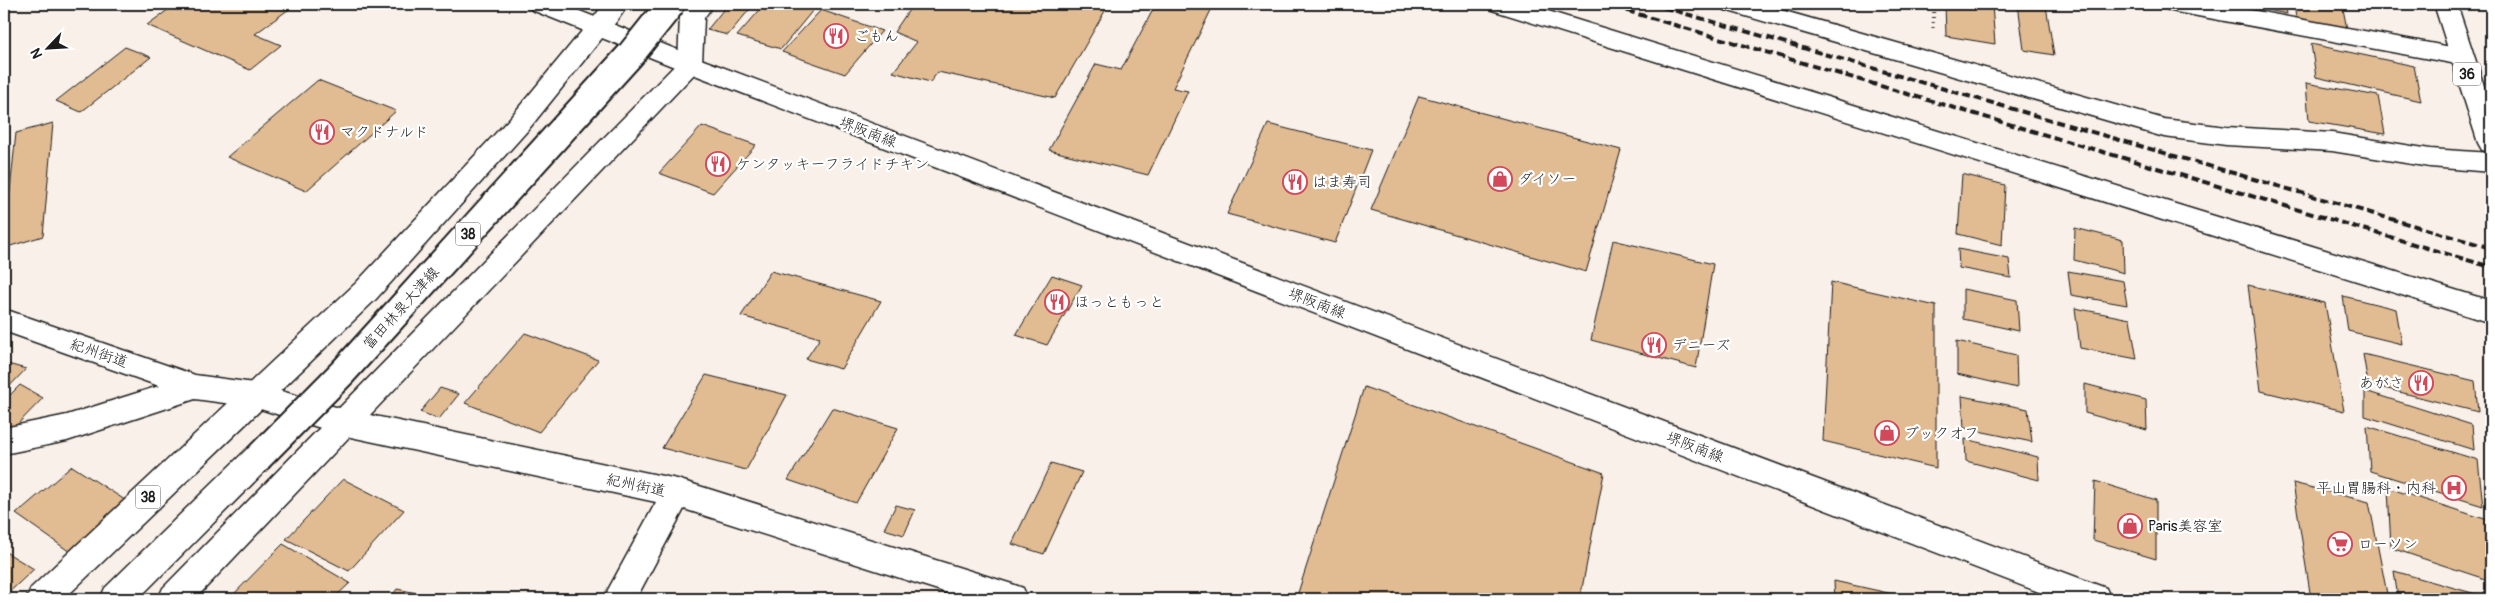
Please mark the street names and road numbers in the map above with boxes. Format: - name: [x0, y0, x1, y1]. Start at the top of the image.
- road number: 36: [2453, 62, 2481, 86]
- street label: 堺阪南線: [836, 113, 899, 152]
- road number: 38: [456, 222, 480, 245]
- street label: 富田林泉大津線: [359, 263, 444, 354]
- street label: 堺阪南線: [1285, 284, 1348, 323]
- street label: 紀州街道: [67, 335, 130, 372]
- street label: 堺阪南線: [1663, 428, 1726, 467]
- street label: 紀州街道: [605, 470, 667, 501]
- road number: 38: [136, 486, 160, 508]

